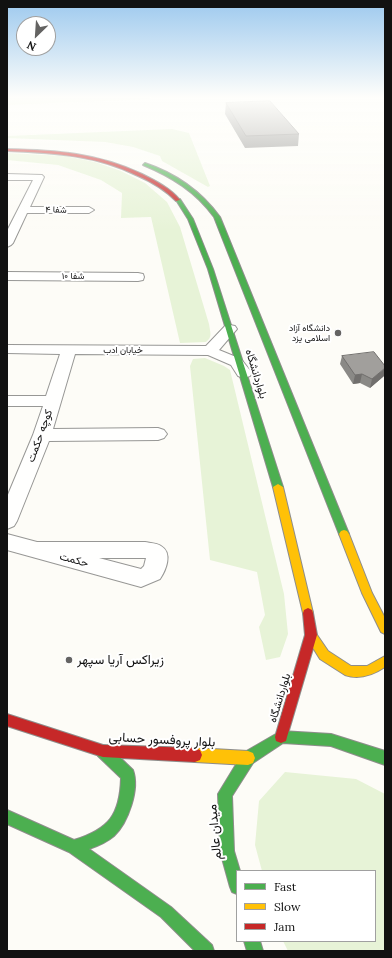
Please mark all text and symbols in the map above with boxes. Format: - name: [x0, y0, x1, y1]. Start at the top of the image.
- north arrow: [16, 16, 56, 56]
- text: N: [25, 38, 38, 54]
- street label: شفا ۴: [45, 204, 67, 216]
- street label: شفا ۱۰: [62, 271, 84, 281]
- place label: دانشگاه آزاد اسلامی یزد: [289, 323, 330, 344]
- marker: دانشگاه آزاد اسلامی یزد: [333, 328, 343, 338]
- street label: خیابان ادب: [103, 345, 143, 355]
- street label: بلواردانشگاه: [242, 348, 270, 400]
- street label: کوچه حکمت: [24, 408, 56, 464]
- street label: حکمت: [58, 550, 90, 570]
- place label: زیراکس آریا سپهر: [77, 652, 164, 668]
- marker: زیراکس آریا سپهر: [64, 655, 74, 665]
- street label: بلواردانشگاه: [266, 672, 294, 724]
- street label: بلوار پروفسور حسابی: [108, 729, 216, 751]
- street label: میدان عالم: [205, 803, 225, 861]
- legend: [236, 870, 376, 942]
- text: Fast: [274, 879, 297, 894]
- text: Slow: [274, 899, 301, 914]
- text: Jam: [274, 919, 295, 934]

